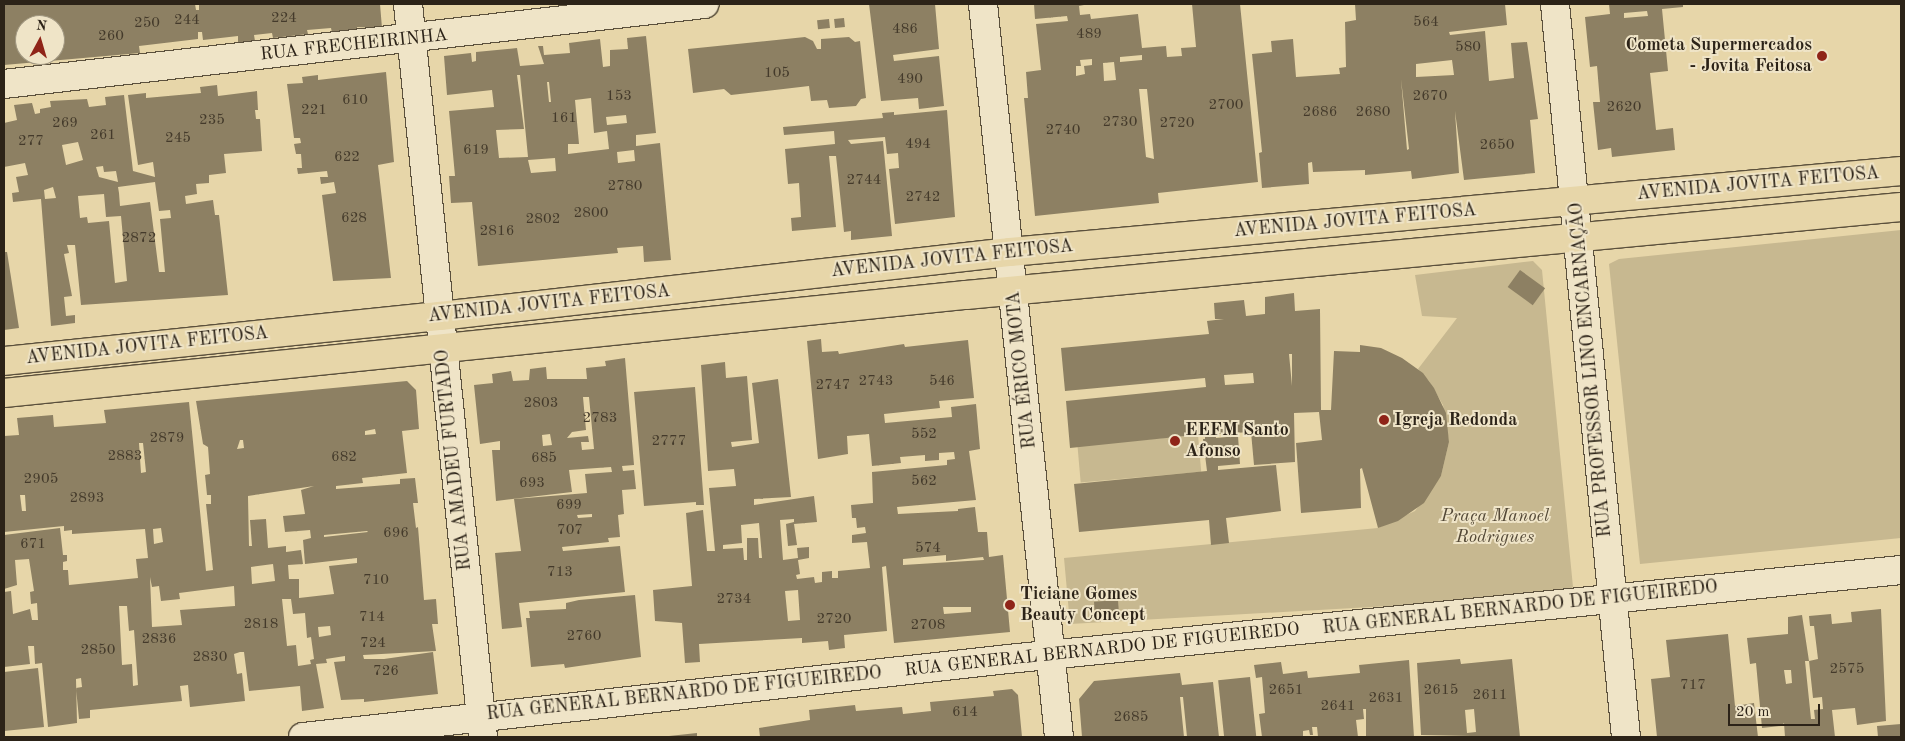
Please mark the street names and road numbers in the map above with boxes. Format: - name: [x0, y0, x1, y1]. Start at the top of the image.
- street label: RUA FRECHEIRINHA: [259, 24, 449, 66]
- street label: AVENIDA JOVITA FEITOSA: [1636, 163, 1880, 205]
- street label: AVENIDA JOVITA FEITOSA: [1233, 200, 1477, 242]
- street label: RUA PROFESSOR LINO ENCARNAÇÃO: [1566, 202, 1616, 538]
- street label: AVENIDA JOVITA FEITOSA: [830, 236, 1074, 282]
- street label: AVENIDA JOVITA FEITOSA: [427, 281, 671, 327]
- street label: RUA ÉRICO MOTA: [1003, 290, 1041, 450]
- street label: AVENIDA JOVITA FEITOSA: [25, 323, 269, 369]
- street label: RUA AMADEU FURTADO: [432, 348, 476, 572]
- street label: RUA GENERAL BERNARDO DE FIGUEIREDO: [1321, 576, 1719, 640]
- street label: RUA GENERAL BERNARDO DE FIGUEIREDO: [903, 618, 1301, 682]
- street label: RUA GENERAL BERNARDO DE FIGUEIREDO: [485, 662, 883, 726]

